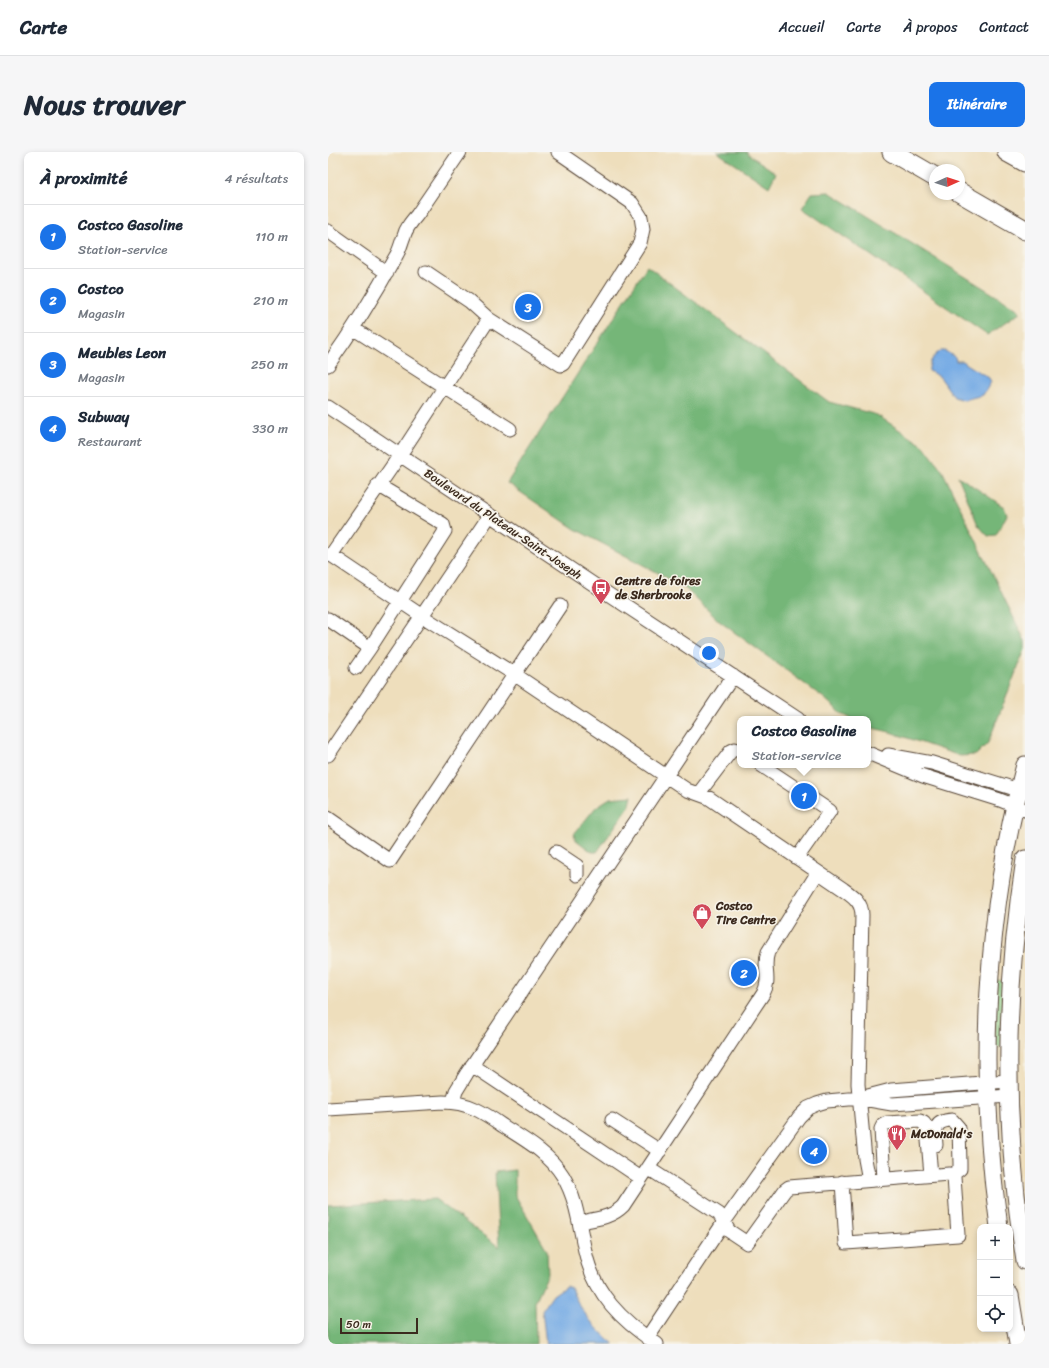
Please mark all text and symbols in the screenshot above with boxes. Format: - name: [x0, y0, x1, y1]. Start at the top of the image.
- text: Carte: [20, 11, 67, 44]
- text: Accueil: [779, 15, 825, 40]
- text: Carte: [847, 15, 881, 40]
- text: À propos: [903, 15, 957, 40]
- text: Contact: [979, 15, 1029, 40]
- text: Nous trouver: [24, 80, 184, 129]
- button: Itinéraire: [929, 82, 1025, 127]
- text: À proximité: [40, 163, 127, 193]
- north arrow: [929, 164, 965, 200]
- text: 4 résultats: [225, 167, 288, 190]
- text: Costco Gasoline: [78, 212, 183, 238]
- text: 1: [50, 225, 56, 248]
- text: 110 m: [255, 225, 288, 248]
- text: Station-service: [78, 238, 168, 261]
- text: Costco: [78, 276, 124, 302]
- text: 2: [49, 289, 57, 312]
- text: 210 m: [253, 289, 288, 312]
- pin: 3: [515, 292, 541, 322]
- text: Magasin: [78, 302, 125, 325]
- text: Meubles Leon: [78, 340, 166, 366]
- text: 3: [49, 353, 57, 376]
- text: 250 m: [251, 353, 288, 376]
- text: Magasin: [78, 366, 125, 389]
- text: Subway: [78, 404, 129, 430]
- text: 4: [49, 417, 57, 440]
- text: 330 m: [252, 417, 288, 440]
- text: Restaurant: [78, 430, 142, 453]
- street label: Boulevard du Plateau-Saint-Joseph: [419, 463, 587, 585]
- place label: Centre de foires de Sherbrooke: [614, 570, 701, 606]
- bus stop icon: Centre de foires de Sherbrooke: [590, 577, 612, 605]
- your location: [699, 643, 719, 663]
- popup: [737, 716, 871, 768]
- text: Costco Gasoline: [752, 718, 856, 744]
- text: Station-service: [752, 744, 841, 767]
- pin: 1: [791, 781, 817, 811]
- place label: Costco Tire Centre: [715, 895, 777, 931]
- shop icon: Costco Tire Centre: [691, 902, 713, 930]
- pin: 2: [731, 958, 757, 988]
- restaurant icon: McDonald's: [886, 1123, 908, 1151]
- place label: McDonald's: [910, 1123, 973, 1145]
- pin: 4: [801, 1136, 827, 1166]
- map controls: [977, 1224, 1013, 1332]
- button: +: [977, 1224, 1013, 1260]
- button: −: [977, 1260, 1013, 1296]
- button: locate: [977, 1296, 1013, 1332]
- text: 50 m: [346, 1315, 371, 1334]
- scale bar: [340, 1316, 418, 1335]

